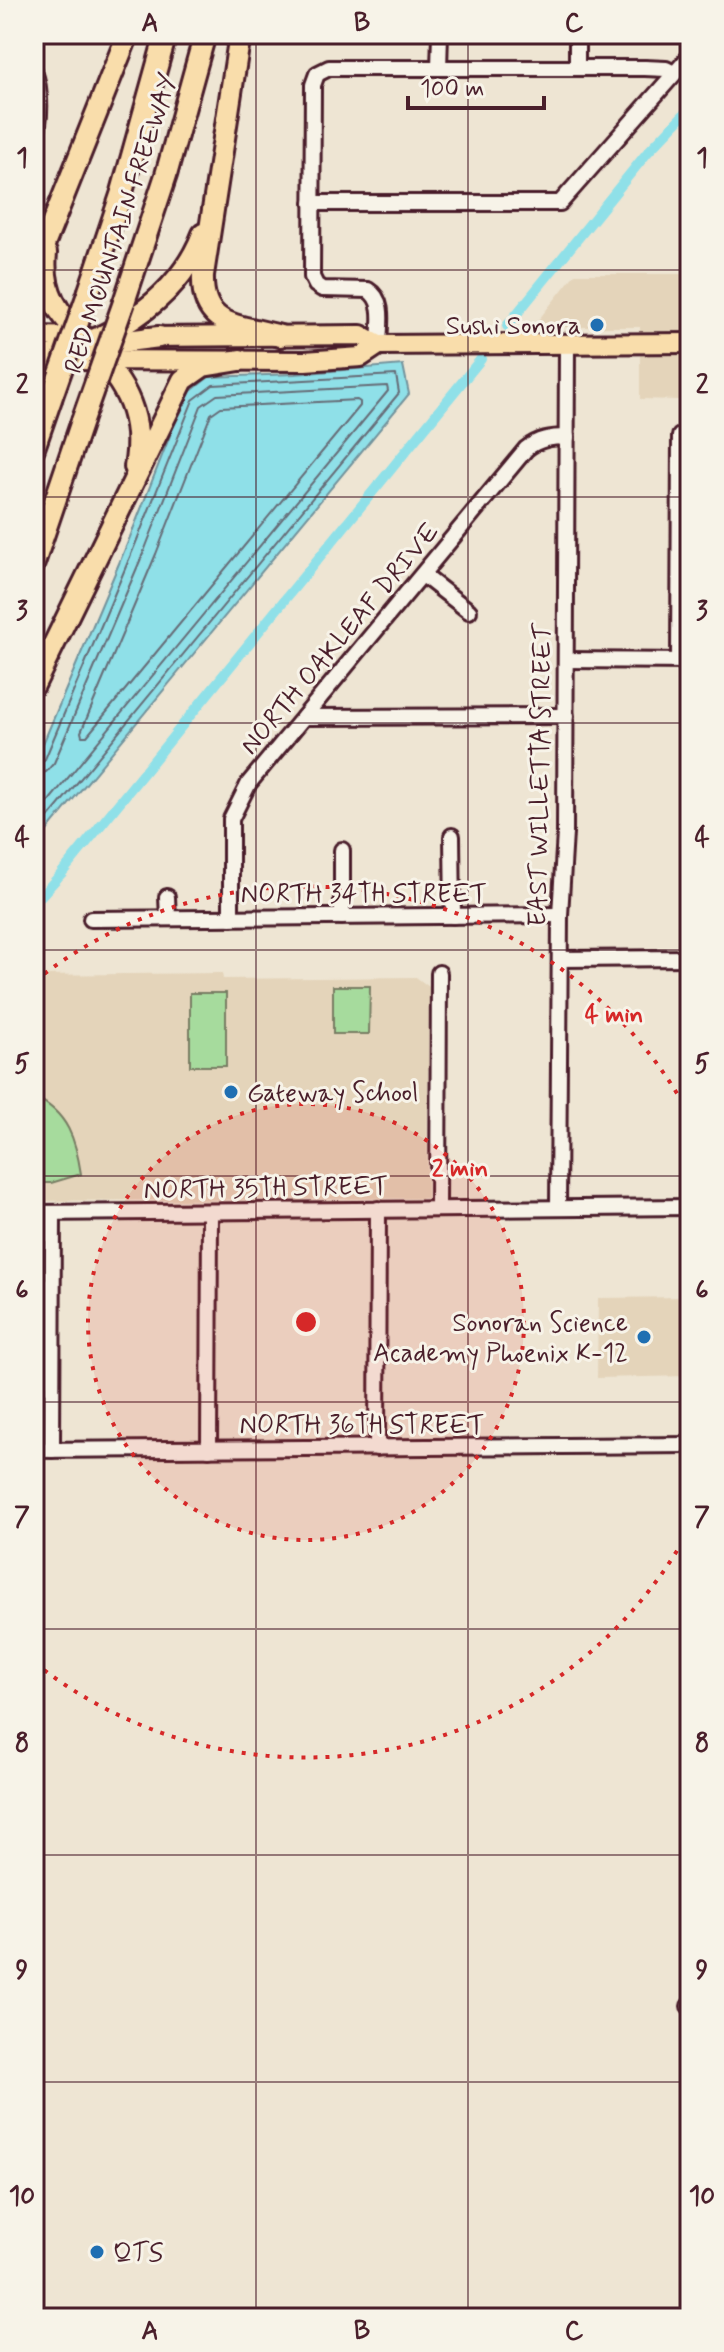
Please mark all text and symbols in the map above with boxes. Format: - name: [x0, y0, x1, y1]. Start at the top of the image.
- text: A: [141, 7, 159, 41]
- text: B: [354, 7, 370, 41]
- text: C: [565, 7, 584, 41]
- scale bar: [408, 60, 544, 110]
- street label: RED MOUNTAIN FREEWAY: [57, 69, 187, 378]
- text: 100 m: [420, 74, 484, 105]
- text: 1: [16, 142, 28, 176]
- text: 1: [696, 142, 708, 176]
- place label: Sushi Sonora: [446, 310, 581, 344]
- marker: Sushi Sonora: [588, 316, 606, 334]
- text: 2: [16, 369, 29, 403]
- text: 2: [696, 369, 709, 403]
- street label: NORTH OAKLEAF DRIVE: [233, 516, 448, 762]
- text: 3: [16, 595, 28, 629]
- text: 3: [696, 595, 708, 629]
- street label: EAST WILLETTA STREET: [521, 622, 561, 927]
- text: 4: [14, 822, 30, 856]
- text: 4: [694, 822, 710, 856]
- street label: NORTH 34TH STREET: [241, 878, 487, 912]
- text: 4 min: [585, 1000, 643, 1031]
- text: 5: [14, 1048, 30, 1082]
- text: 5: [694, 1048, 710, 1082]
- place label: Gateway School: [247, 1077, 419, 1111]
- marker: Gateway School: [222, 1083, 240, 1101]
- text: 2 min: [432, 1154, 488, 1185]
- street label: NORTH 35TH STREET: [143, 1170, 389, 1208]
- text: 6: [15, 1274, 29, 1308]
- text: 6: [695, 1274, 709, 1308]
- place label: Sonoran Science Academy Phoenix K-12: [373, 1307, 628, 1371]
- centre of rings: [292, 1308, 320, 1336]
- marker: Sonoran Science Academy Phoenix K-12: [635, 1328, 653, 1346]
- street label: NORTH 36TH STREET: [239, 1409, 485, 1443]
- text: 7: [14, 1501, 30, 1535]
- text: 7: [694, 1501, 710, 1535]
- text: 8: [15, 1727, 29, 1761]
- text: 8: [695, 1727, 709, 1761]
- text: 9: [16, 1954, 29, 1988]
- text: 9: [696, 1954, 709, 1988]
- text: 10: [9, 2180, 35, 2214]
- text: 10: [689, 2180, 715, 2214]
- place label: QTS: [113, 2237, 164, 2271]
- marker: QTS: [88, 2243, 106, 2261]
- text: A: [141, 2315, 159, 2349]
- text: B: [354, 2315, 370, 2349]
- text: C: [565, 2315, 584, 2349]

